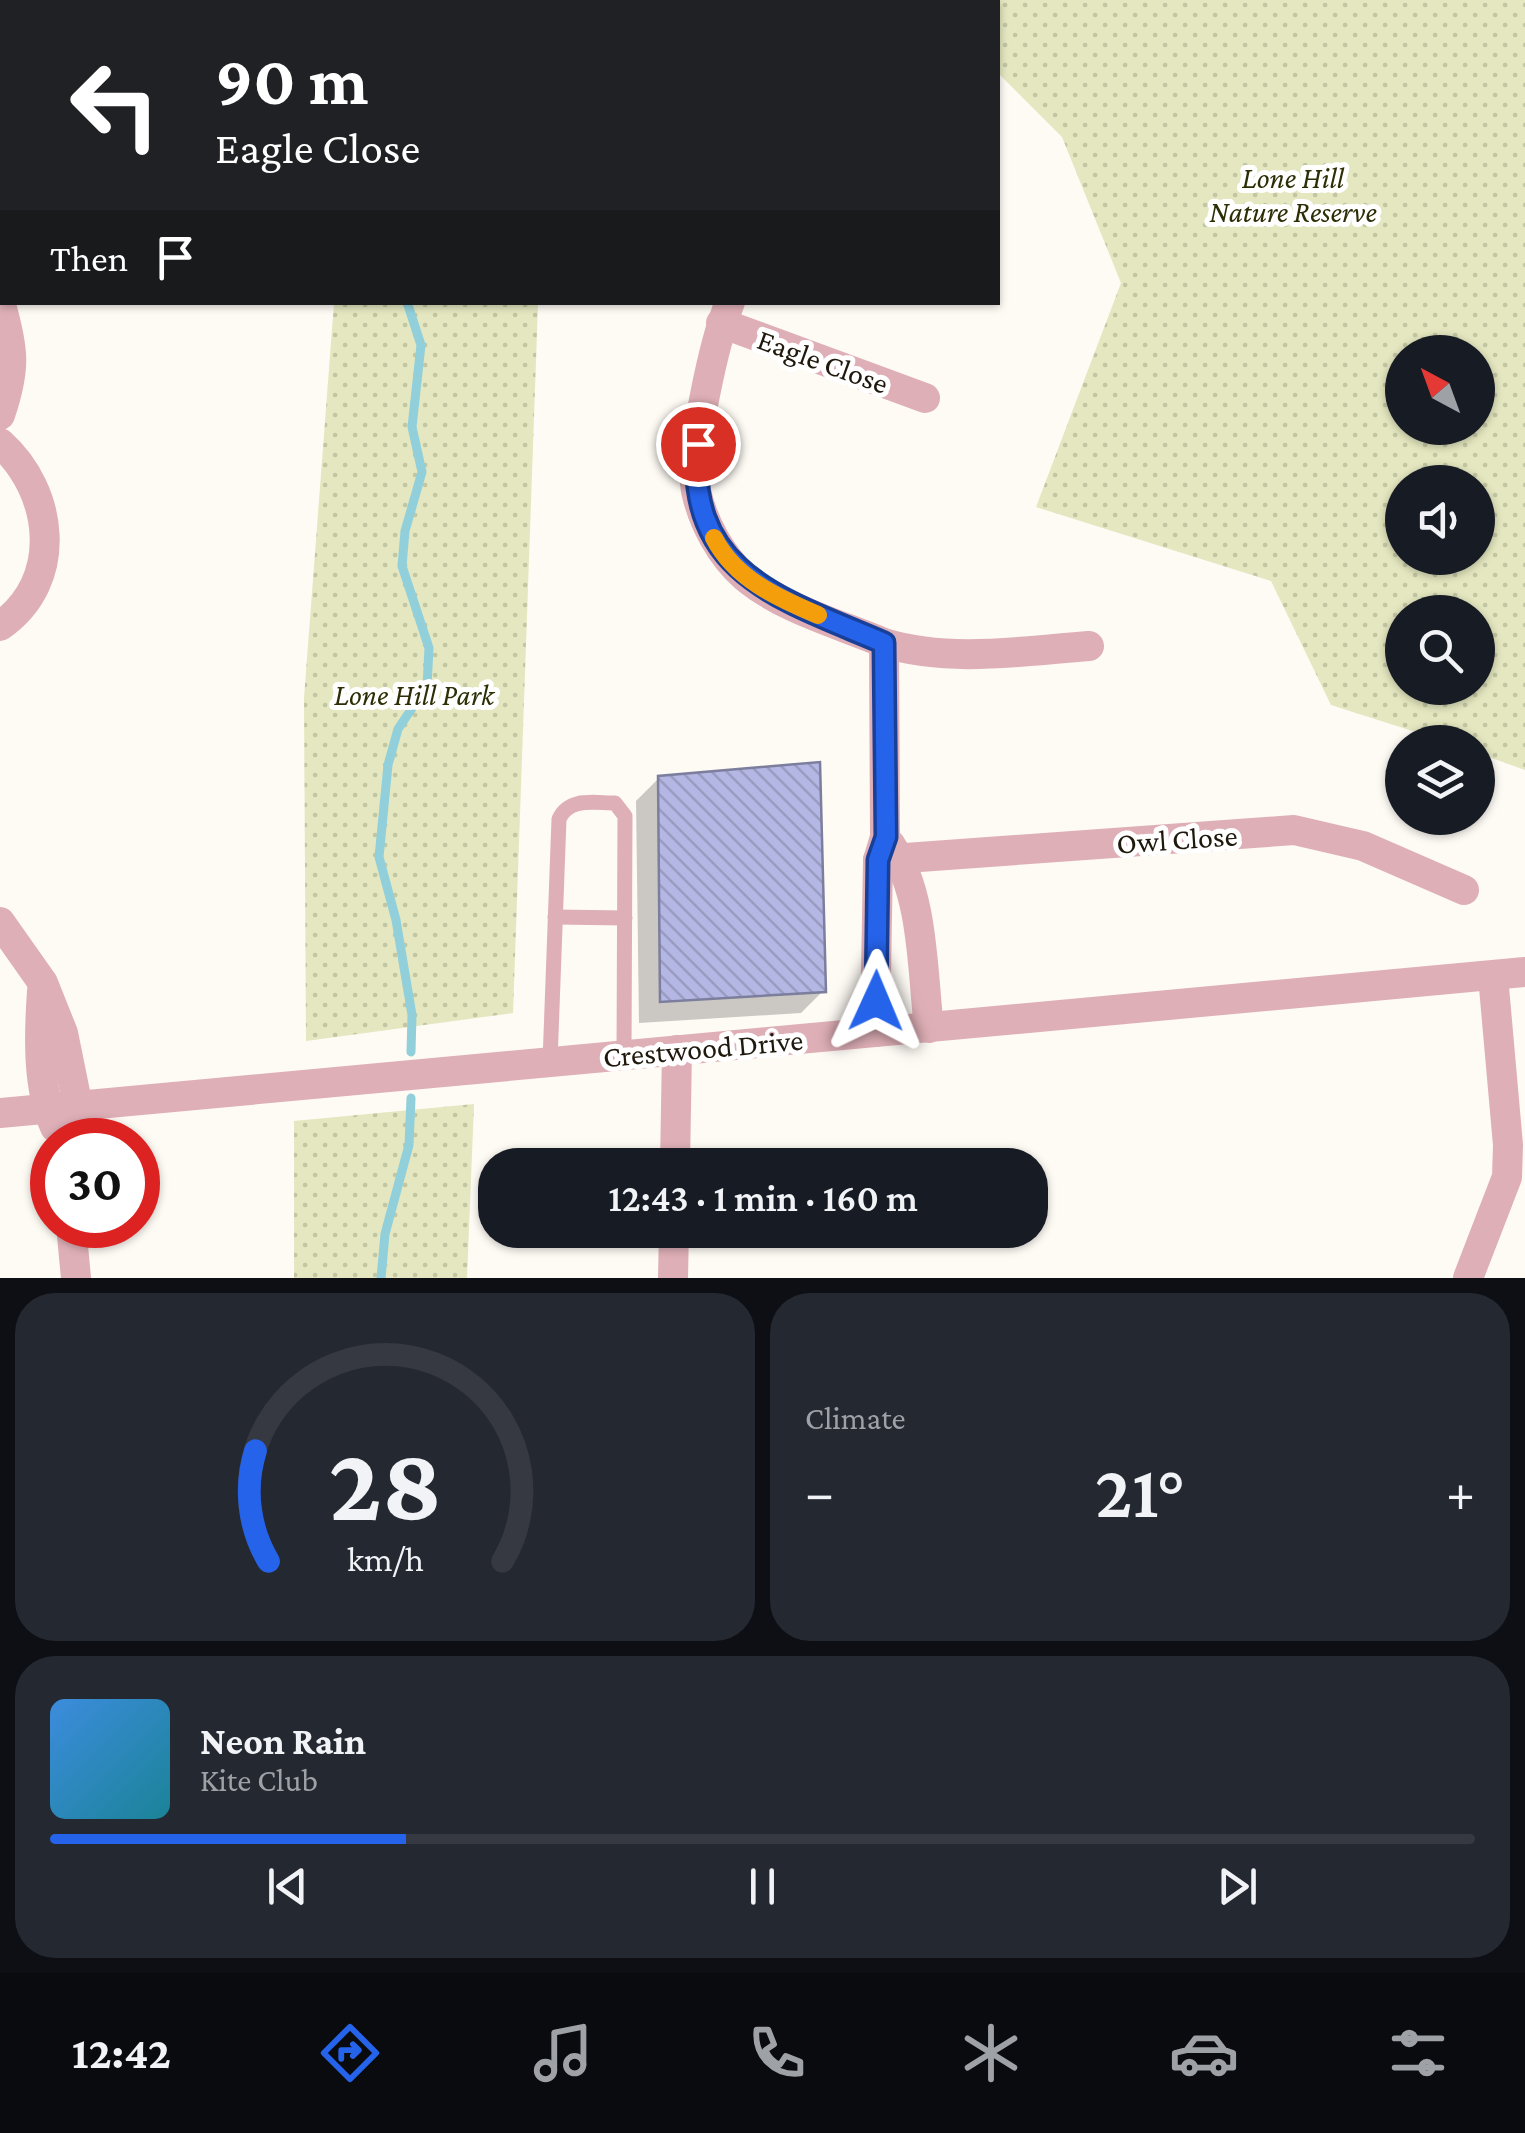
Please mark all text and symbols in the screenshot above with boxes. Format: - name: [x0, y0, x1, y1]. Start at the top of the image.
- icon: left: [50, 40, 180, 170]
- text: 90 m: [215, 41, 368, 119]
- text: Eagle Close: [215, 123, 420, 173]
- park label: Lone Hill Nature Reserve: [1209, 161, 1377, 228]
- icon: arrive: [148, 230, 203, 285]
- text: Then: [50, 237, 128, 279]
- street label: Eagle Close: [753, 322, 893, 401]
- north arrow: [1385, 335, 1495, 445]
- map controls: [1385, 335, 1495, 835]
- pin: [656, 402, 741, 487]
- icon: arrive: [671, 417, 726, 472]
- button: sound: [1385, 465, 1495, 575]
- button: search: [1385, 595, 1495, 705]
- park label: Lone Hill Park: [334, 678, 496, 711]
- button: layers: [1385, 725, 1495, 835]
- street label: Owl Close: [1115, 818, 1239, 860]
- position arrow: [824, 949, 928, 1053]
- street label: Crestwood Drive: [602, 1023, 804, 1073]
- speed limit sign: 30: [30, 1118, 160, 1248]
- text: 12:43 · 1 min · 160 m: [608, 1177, 918, 1219]
- text: Climate: [805, 1400, 906, 1436]
- text: 28: [328, 1426, 442, 1541]
- text: 21°: [1095, 1450, 1185, 1533]
- text: −: [805, 1462, 834, 1523]
- text: +: [1446, 1462, 1475, 1523]
- text: km/h: [346, 1539, 424, 1579]
- text: Neon Rain: [200, 1720, 366, 1762]
- text: Kite Club: [200, 1762, 318, 1798]
- icon: previous: [260, 1859, 315, 1914]
- icon: pause: [735, 1859, 790, 1914]
- icon: next: [1210, 1859, 1265, 1914]
- icon: directions: [315, 2018, 385, 2088]
- icon: music: [528, 2018, 598, 2088]
- icon: phone: [742, 2018, 812, 2088]
- icon: climate: [956, 2018, 1026, 2088]
- icon: car: [1169, 2018, 1239, 2088]
- icon: filters: [1383, 2018, 1453, 2088]
- text: 12:42: [72, 2028, 171, 2078]

